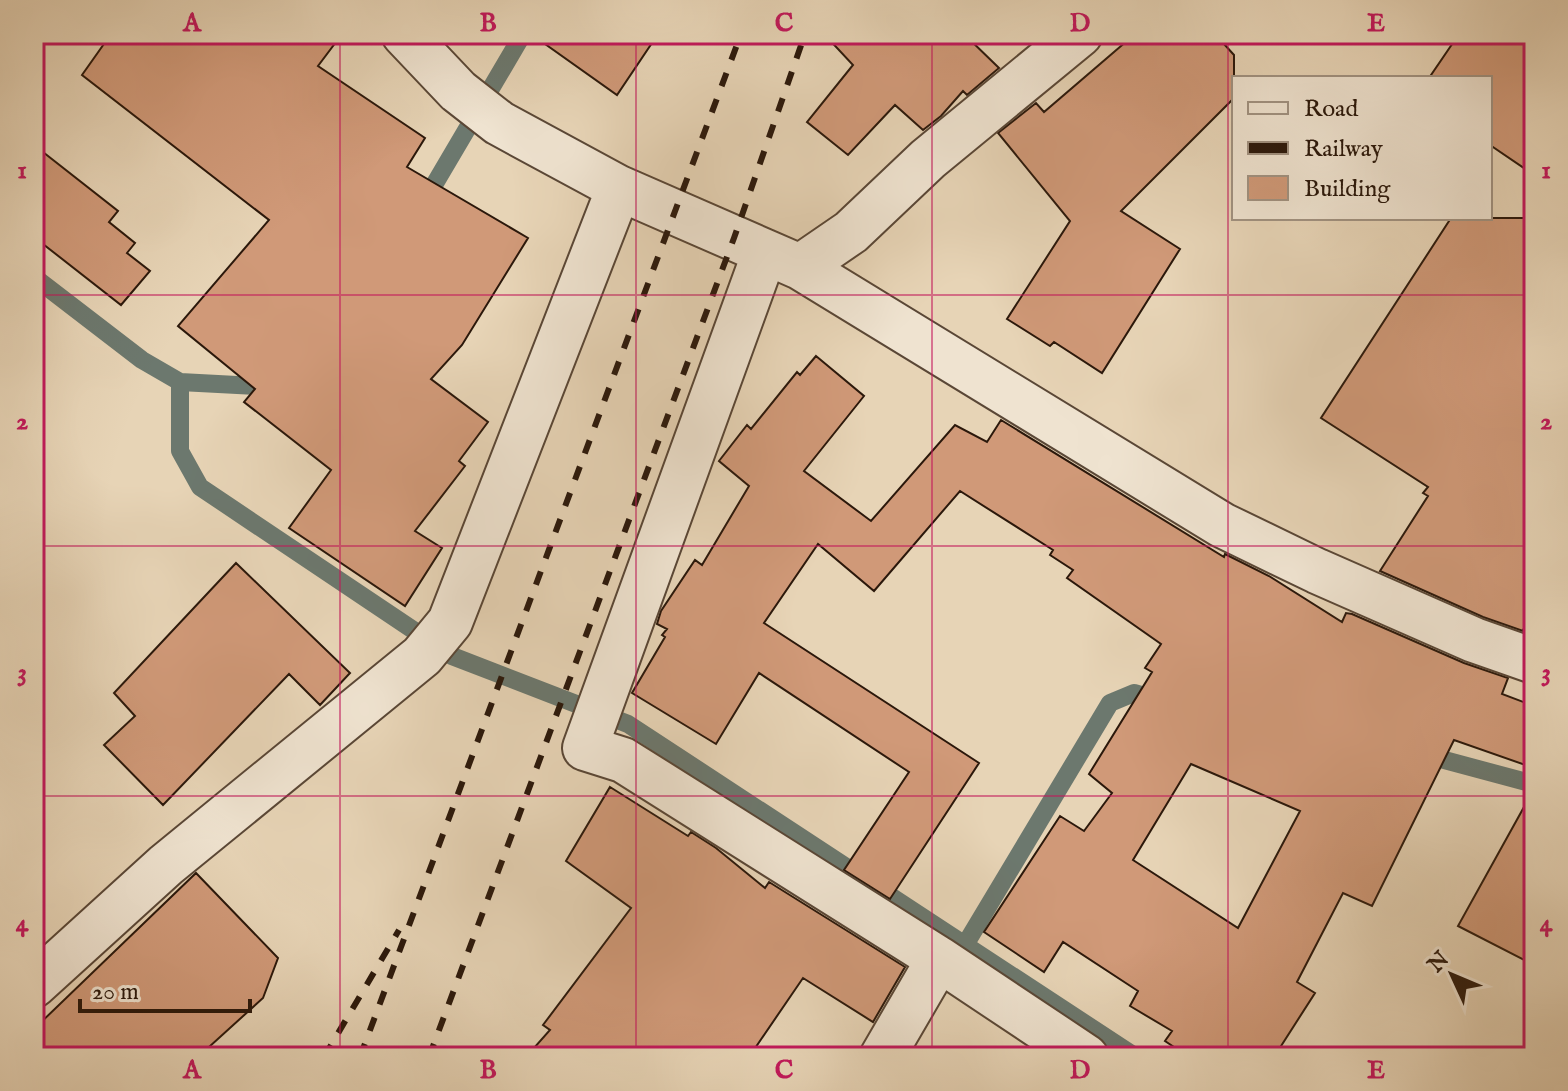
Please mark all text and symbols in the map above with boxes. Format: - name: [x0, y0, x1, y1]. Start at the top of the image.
- text: A: [182, 7, 202, 40]
- text: B: [479, 7, 497, 40]
- text: C: [775, 7, 794, 40]
- text: D: [1070, 7, 1091, 40]
- text: E: [1367, 7, 1385, 40]
- legend: [1232, 76, 1492, 220]
- text: Road: [1304, 94, 1358, 125]
- text: Railway: [1304, 134, 1383, 165]
- text: 1: [17, 154, 27, 187]
- text: 1: [1541, 154, 1551, 187]
- text: Building: [1304, 174, 1391, 205]
- text: 2: [16, 405, 28, 438]
- text: 2: [1540, 405, 1552, 438]
- text: 3: [17, 656, 27, 689]
- text: 3: [1541, 656, 1551, 689]
- text: 4: [16, 907, 30, 940]
- text: 4: [1540, 907, 1554, 940]
- north arrow: [1412, 935, 1492, 1015]
- text: N: [1422, 946, 1456, 980]
- scale bar: [80, 963, 250, 1013]
- text: 20 m: [92, 977, 139, 1008]
- text: A: [182, 1054, 202, 1087]
- text: B: [479, 1054, 497, 1087]
- text: C: [775, 1054, 794, 1087]
- text: D: [1070, 1054, 1091, 1087]
- text: E: [1367, 1054, 1385, 1087]

